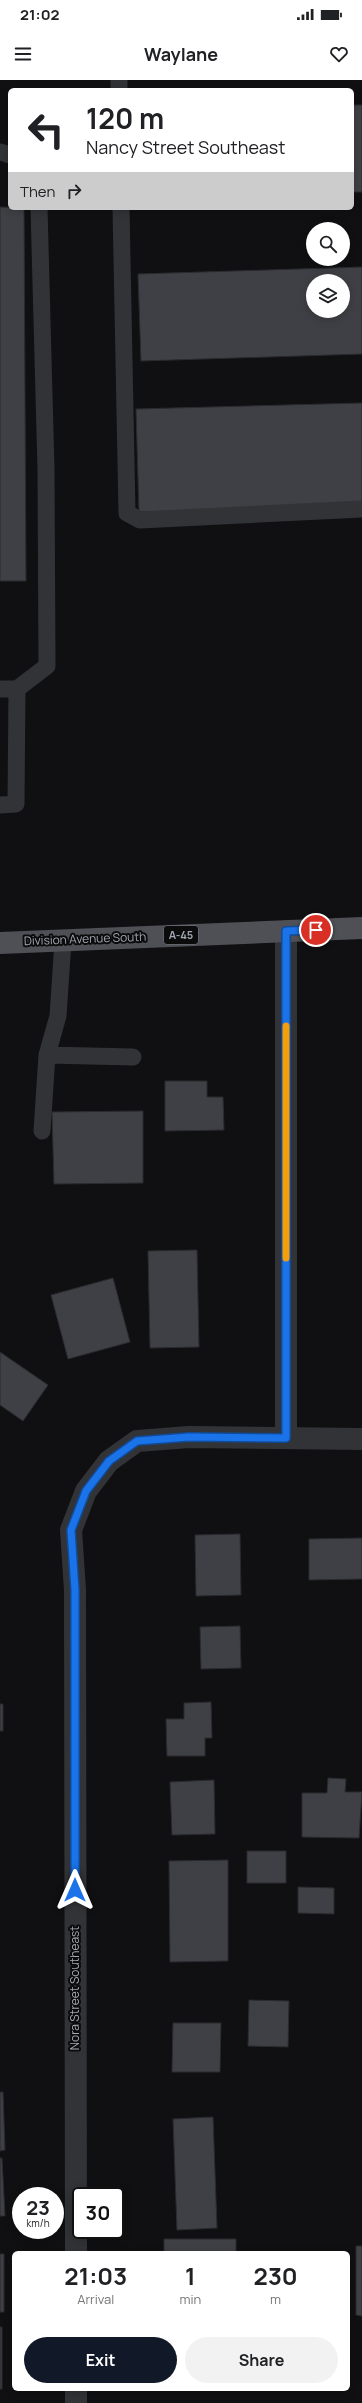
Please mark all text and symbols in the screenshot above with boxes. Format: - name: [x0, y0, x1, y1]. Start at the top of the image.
- text: 21:02: [20, 4, 59, 25]
- text: Waylane: [144, 42, 218, 66]
- icon: menu: [12, 43, 34, 65]
- icon: heart: [328, 43, 350, 65]
- text: 120 m: [86, 99, 164, 137]
- icon: left: [20, 104, 72, 156]
- text: Nancy Street Southeast: [86, 135, 285, 159]
- icon: right: [63, 180, 85, 202]
- text: Then: [20, 181, 55, 202]
- map controls: [306, 222, 350, 318]
- button: search: [306, 222, 350, 266]
- button: layers: [306, 274, 350, 318]
- pin: [299, 913, 333, 947]
- icon: arrive: [305, 919, 327, 941]
- road number: A-45: [164, 926, 198, 944]
- street label: Division Avenue South: [23, 928, 147, 949]
- position arrow: [54, 1869, 96, 1911]
- street label: Nora Street Southeast: [66, 1926, 83, 2050]
- speed limit sign: 30: [72, 2187, 124, 2239]
- text: 23: [26, 2194, 50, 2221]
- text: km/h: [26, 2216, 50, 2230]
- text: 21:03: [64, 2259, 127, 2292]
- text: 1: [185, 2259, 196, 2292]
- text: 230: [254, 2259, 298, 2292]
- text: Arrival: [77, 2290, 114, 2308]
- text: min: [179, 2290, 201, 2308]
- text: m: [270, 2290, 281, 2308]
- button: Exit: [24, 2337, 177, 2383]
- button: Share: [185, 2337, 338, 2383]

